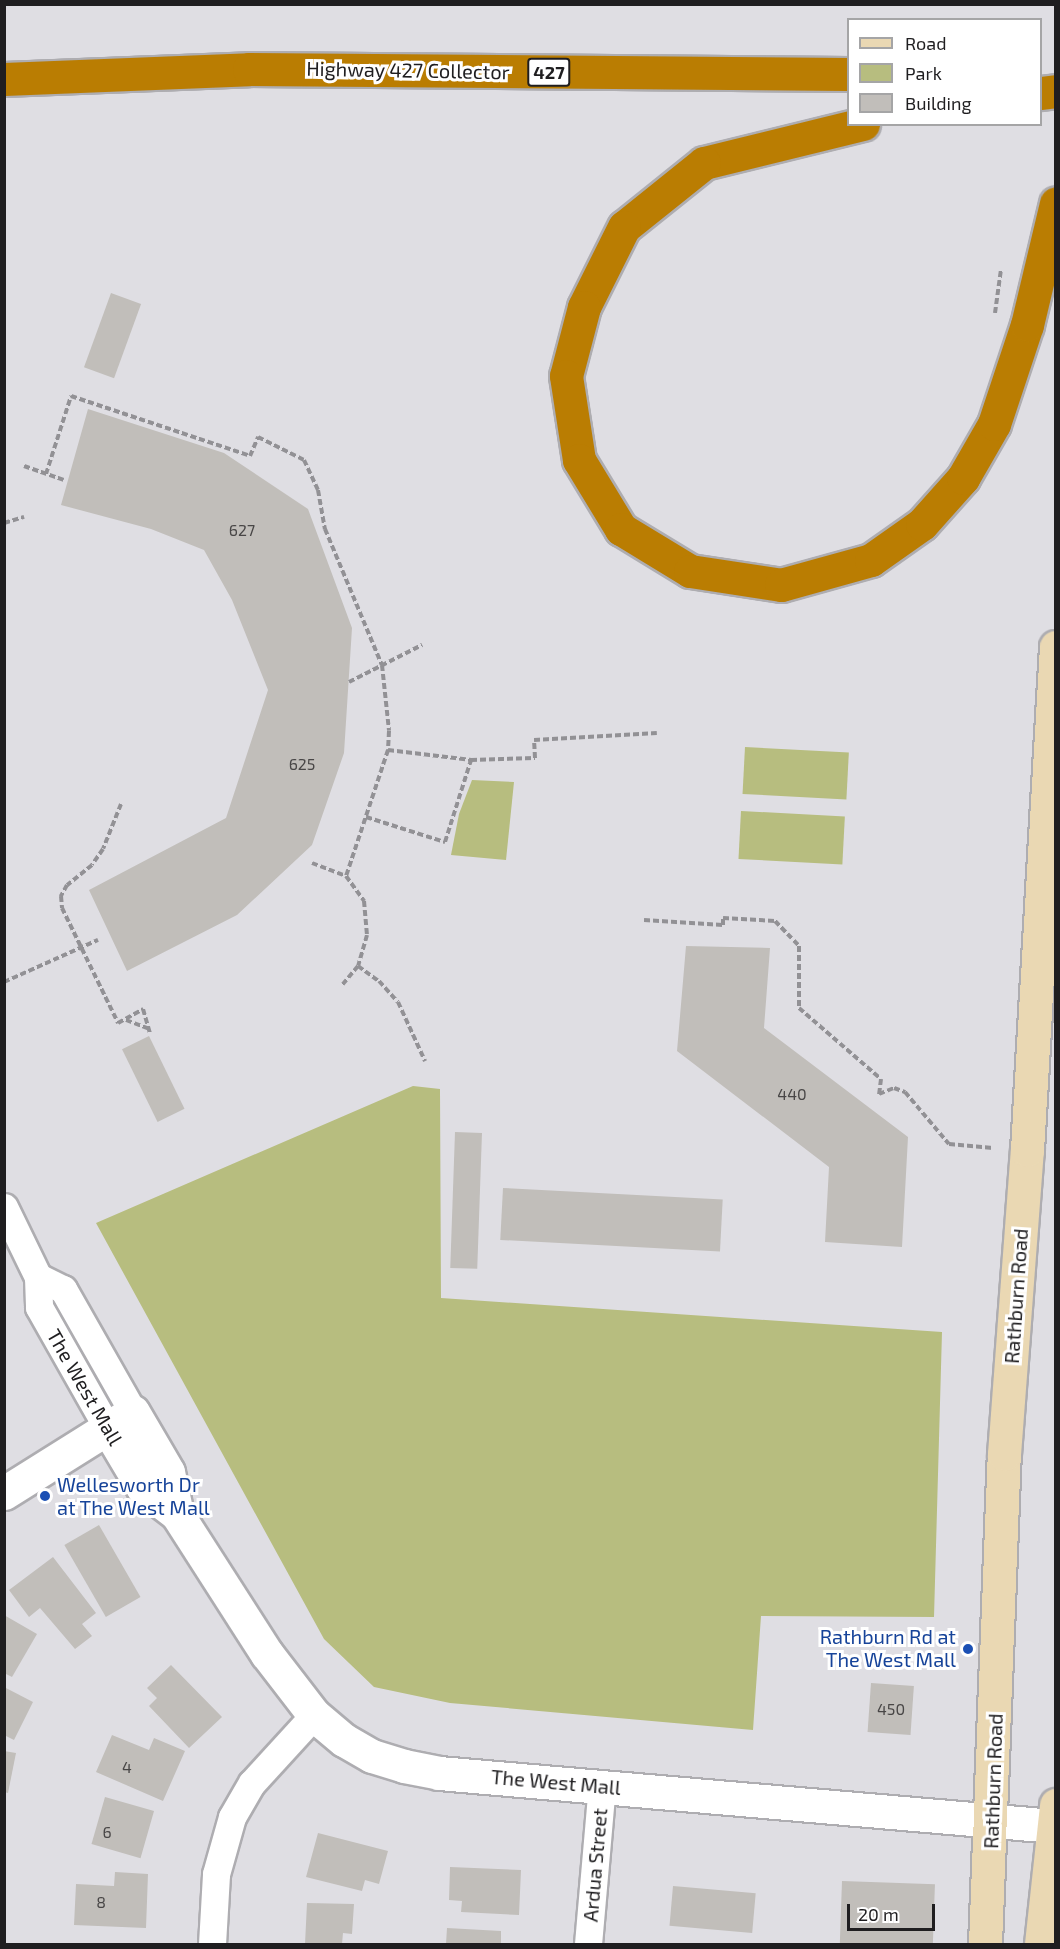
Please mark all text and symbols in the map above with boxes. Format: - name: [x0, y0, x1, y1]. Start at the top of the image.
- legend: [847, 18, 1042, 126]
- text: Road: [905, 32, 946, 54]
- street label: Highway 427 Collector: [306, 56, 510, 84]
- road number: 427: [526, 57, 572, 87]
- text: Park: [905, 62, 942, 84]
- text: Building: [905, 92, 972, 114]
- house number: 627: [229, 520, 255, 540]
- house number: 625: [289, 754, 315, 774]
- house number: 440: [777, 1084, 807, 1104]
- street label: Rathburn Road: [999, 1228, 1033, 1364]
- street label: The West Mall: [42, 1325, 128, 1449]
- place label: Wellesworth Dr at The West Mall: [57, 1472, 210, 1519]
- marker: Wellesworth Dr at The West Mall: [38, 1489, 52, 1503]
- place label: Rathburn Rd at The West Mall: [820, 1625, 956, 1672]
- marker: Rathburn Rd at The West Mall: [961, 1642, 975, 1656]
- house number: 450: [877, 1699, 905, 1719]
- street label: Rathburn Road: [979, 1713, 1007, 1849]
- house number: 4: [122, 1757, 132, 1777]
- street label: The West Mall: [490, 1764, 622, 1800]
- street label: Ardua Street: [578, 1807, 612, 1923]
- house number: 6: [102, 1822, 112, 1842]
- house number: 8: [96, 1892, 106, 1912]
- scale bar: [850, 1892, 938, 1930]
- text: 20 m: [858, 1903, 899, 1925]

